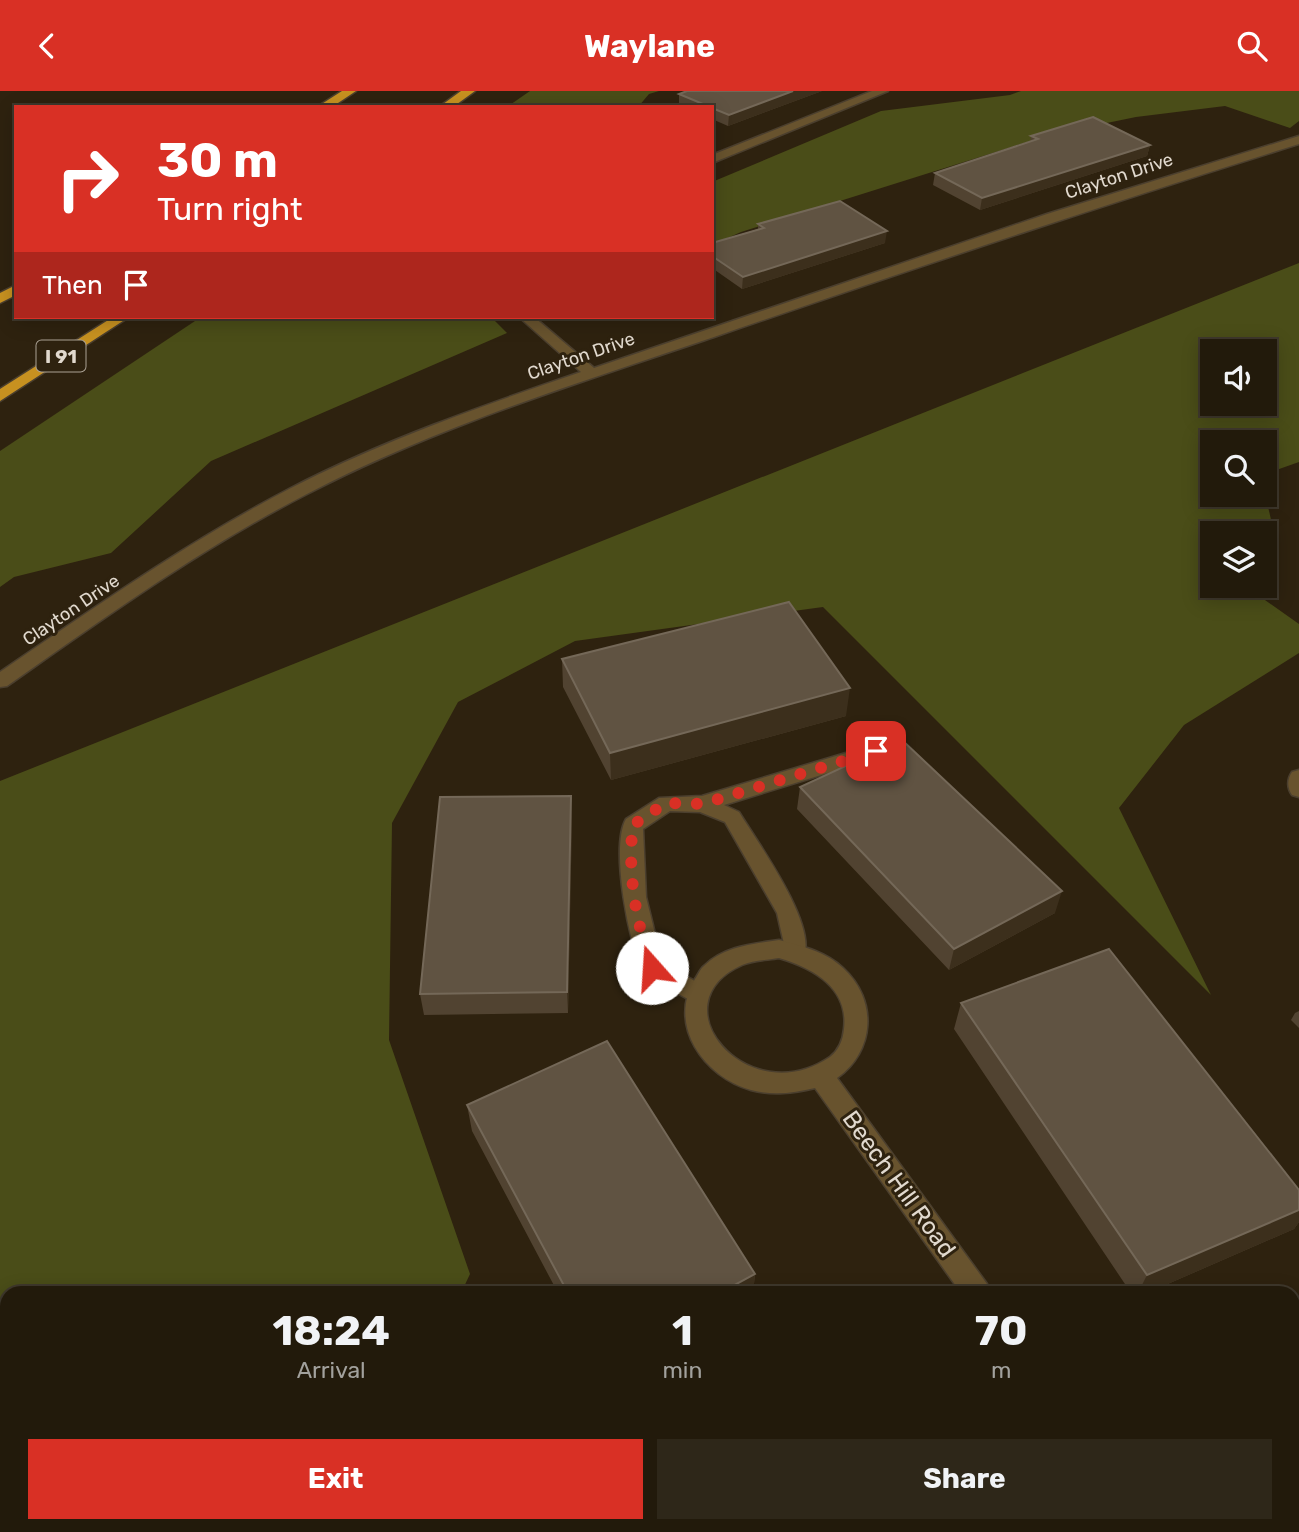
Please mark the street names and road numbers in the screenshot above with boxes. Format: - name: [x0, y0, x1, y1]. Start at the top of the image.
- street label: Clayton Drive: [1062, 148, 1176, 204]
- street label: Clayton Drive: [524, 327, 638, 385]
- road number: I 91: [36, 340, 86, 371]
- street label: Clayton Drive: [18, 570, 124, 650]
- street label: Beech Hill Road: [837, 1105, 961, 1263]

